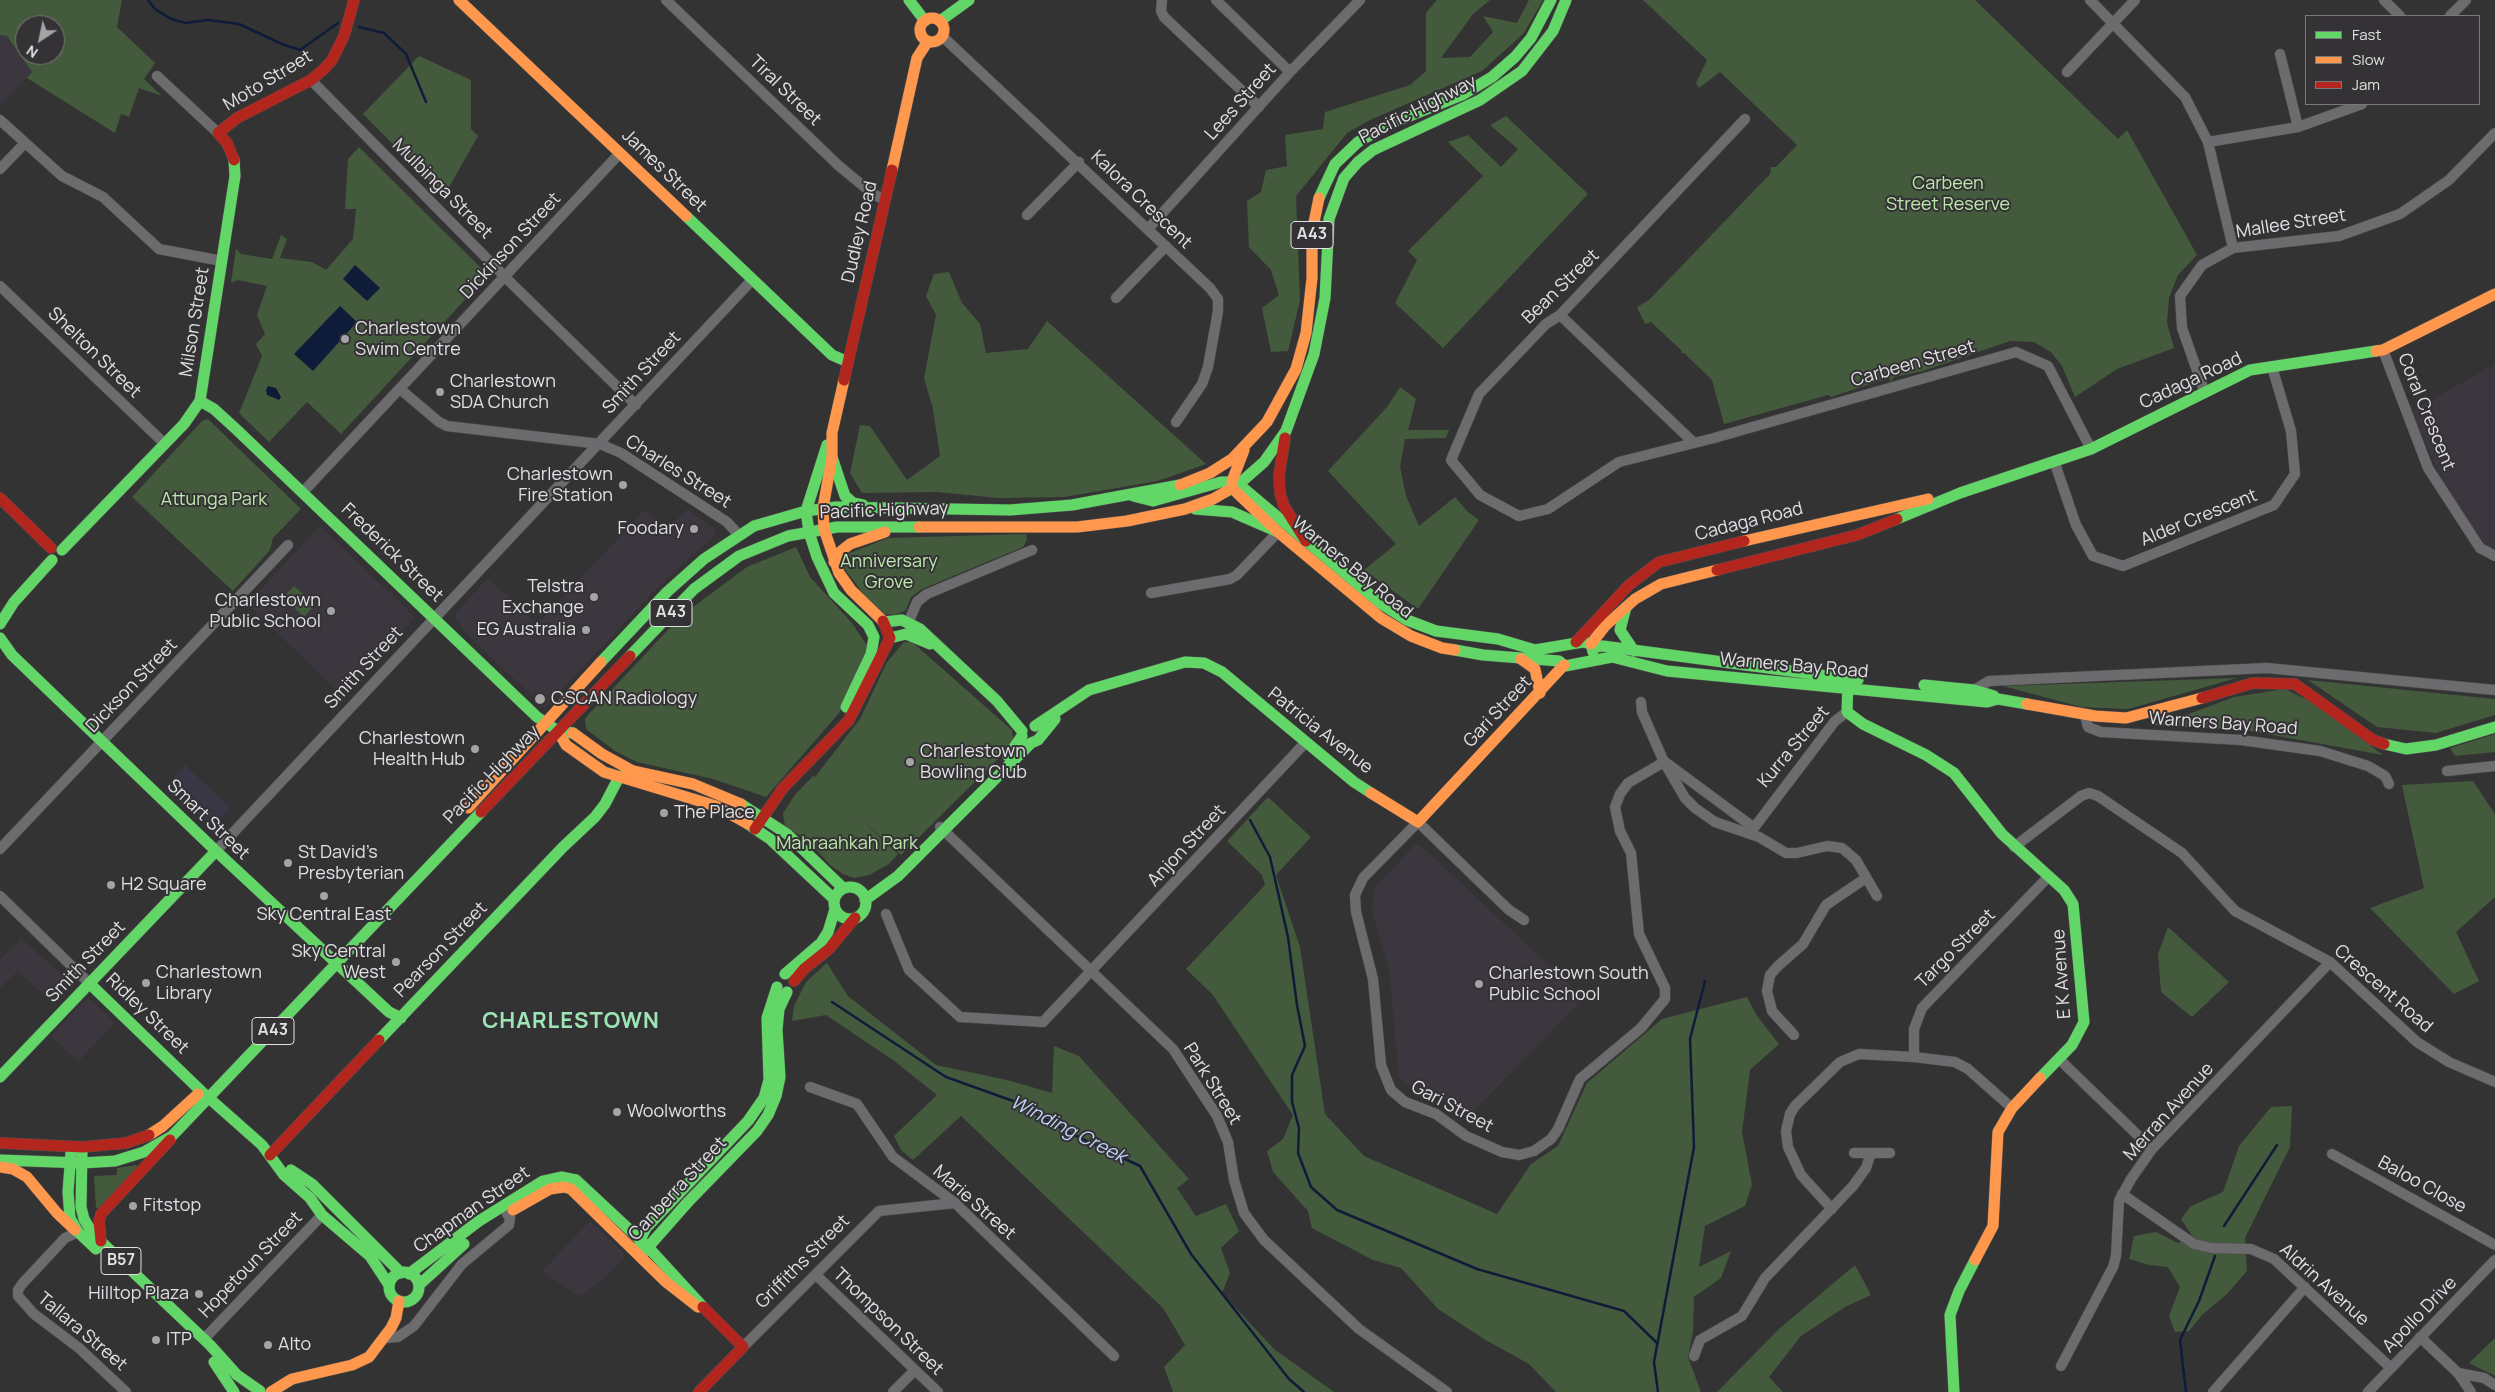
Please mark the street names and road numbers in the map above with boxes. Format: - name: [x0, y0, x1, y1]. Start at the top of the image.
- street label: Moto Street: [220, 46, 316, 116]
- street label: Tiral Street: [745, 51, 825, 131]
- street label: Lees Street: [1201, 59, 1281, 145]
- street label: Pacific Highway: [1356, 71, 1480, 149]
- street label: James Street: [617, 125, 711, 217]
- street label: Mulbinga Street: [387, 134, 497, 244]
- street label: Kalora Crescent: [1086, 146, 1196, 254]
- street label: Dudley Road: [838, 179, 882, 285]
- street label: Dickinson Street: [456, 188, 566, 304]
- street label: Mallee Street: [2234, 205, 2348, 243]
- road number: A43: [1291, 222, 1333, 248]
- street label: Bean Street: [1518, 245, 1604, 329]
- street label: Milson Street: [176, 266, 214, 378]
- street label: Shelton Street: [43, 303, 145, 403]
- street label: Smith Street: [598, 327, 686, 419]
- street label: Carbeen Street: [1849, 336, 1977, 392]
- street label: Cadaga Road: [2136, 348, 2246, 414]
- street label: Coral Crescent: [2393, 350, 2459, 474]
- street label: Charles Street: [621, 431, 735, 513]
- street label: Alder Crescent: [2138, 485, 2260, 551]
- street label: Pacific Highway: [819, 498, 949, 524]
- street label: Cadaga Road: [1693, 498, 1805, 546]
- street label: Frederick Street: [337, 499, 447, 607]
- street label: Warners Bay Road: [1287, 513, 1417, 623]
- road number: A43: [650, 600, 692, 626]
- street label: Smith Street: [320, 622, 408, 714]
- street label: Dickson Street: [82, 635, 182, 737]
- street label: Warners Bay Road: [1719, 649, 1869, 683]
- street label: Gari Street: [1459, 672, 1537, 752]
- street label: Patricia Avenue: [1263, 683, 1377, 779]
- street label: Kurra Street: [1754, 702, 1834, 792]
- street label: Warners Bay Road: [2148, 708, 2298, 740]
- street label: Pacific Highway: [439, 721, 545, 829]
- street label: Smart Street: [162, 775, 254, 865]
- street label: Anjon Street: [1143, 800, 1231, 892]
- street label: Pearson Street: [390, 898, 492, 1002]
- street label: Targo Street: [1912, 905, 2000, 993]
- street label: Smith Street: [42, 917, 130, 1007]
- street label: E K Avenue: [2048, 928, 2076, 1020]
- street label: Crescent Road: [2329, 940, 2437, 1038]
- street label: Ridley Street: [101, 969, 193, 1059]
- road number: A43: [252, 1018, 294, 1044]
- street label: Park Street: [1178, 1039, 1246, 1129]
- street label: Merran Avenue: [2119, 1059, 2219, 1165]
- street label: Gari Street: [1407, 1076, 1497, 1138]
- street label: Canberra Street: [624, 1133, 732, 1245]
- street label: Baloo Close: [2374, 1152, 2470, 1218]
- street label: Marie Street: [928, 1161, 1020, 1245]
- street label: Chapman Street: [410, 1162, 534, 1258]
- street label: Hopetoun Street: [195, 1207, 307, 1323]
- street label: Griffiths Street: [752, 1211, 854, 1313]
- street label: Aldrin Avenue: [2275, 1239, 2373, 1331]
- road number: B57: [101, 1248, 141, 1274]
- street label: Thompson Street: [828, 1264, 948, 1380]
- street label: Apollo Drive: [2378, 1272, 2462, 1358]
- street label: Tallara Street: [33, 1288, 131, 1376]

